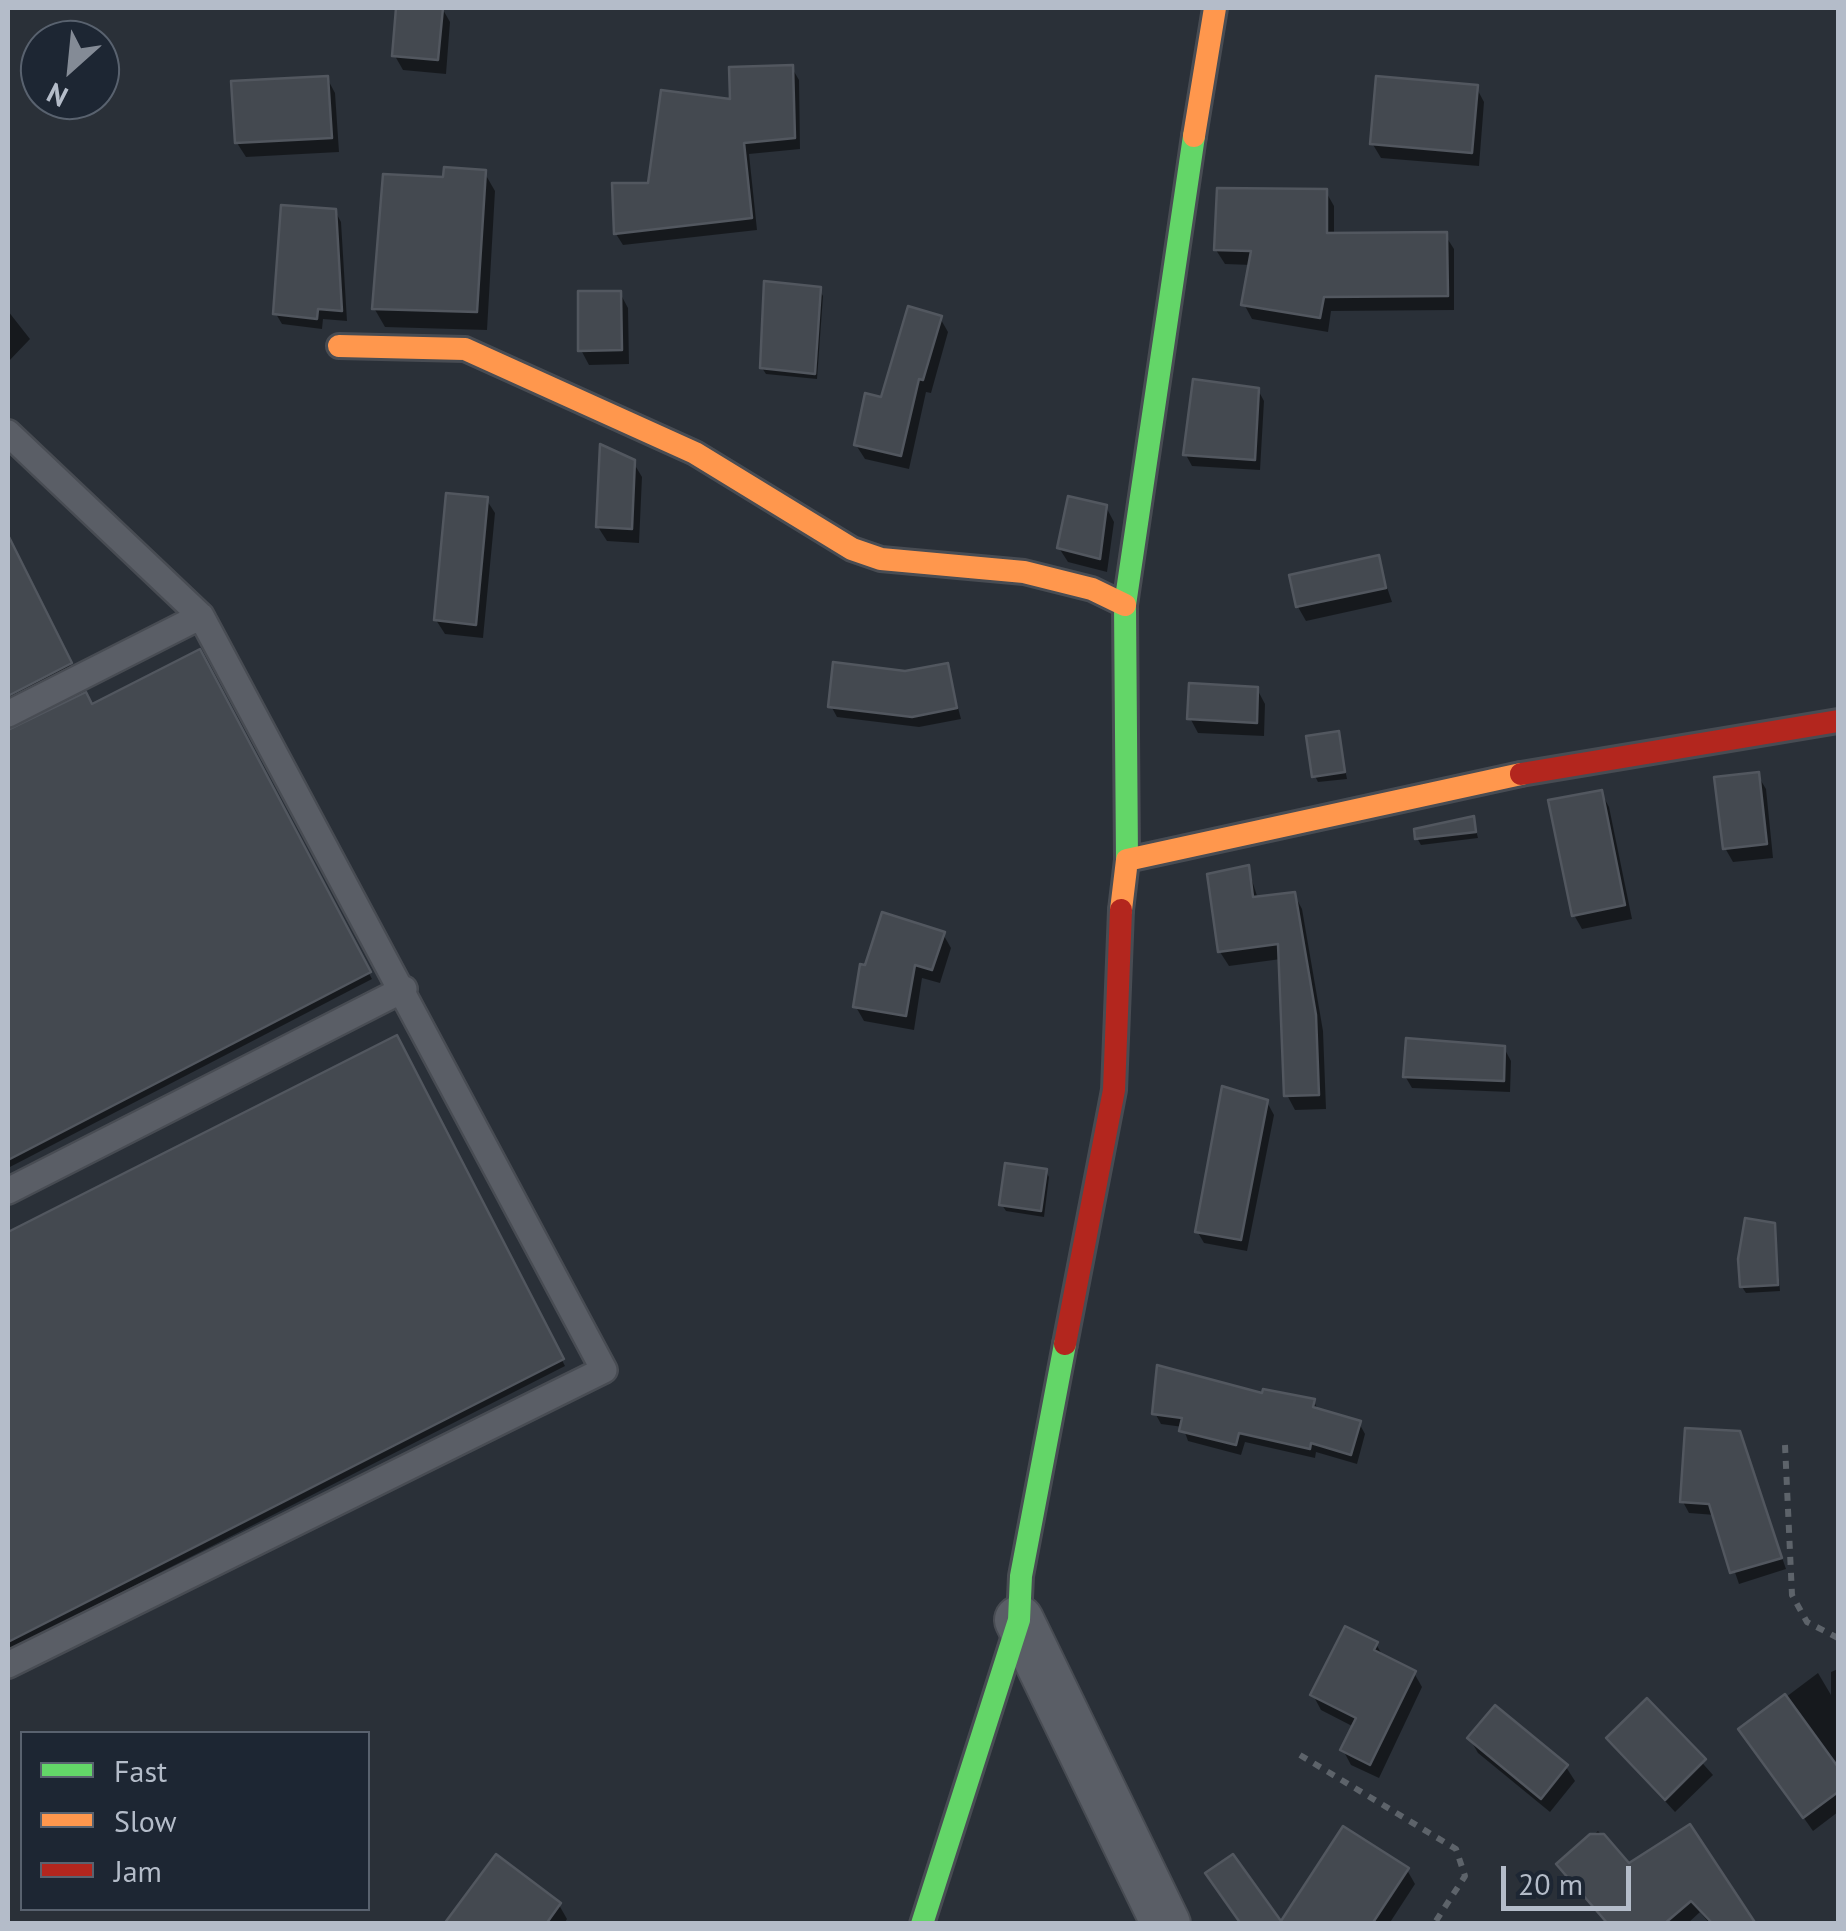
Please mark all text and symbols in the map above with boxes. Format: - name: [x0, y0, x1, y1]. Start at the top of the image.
- north arrow: [20, 20, 120, 120]
- text: N: [40, 75, 74, 116]
- legend: [20, 1731, 370, 1911]
- text: Fast: [114, 1751, 167, 1790]
- text: Slow: [114, 1801, 177, 1840]
- scale bar: [1506, 1846, 1636, 1908]
- text: Jam: [114, 1851, 162, 1890]
- text: 20 m: [1518, 1864, 1583, 1903]

